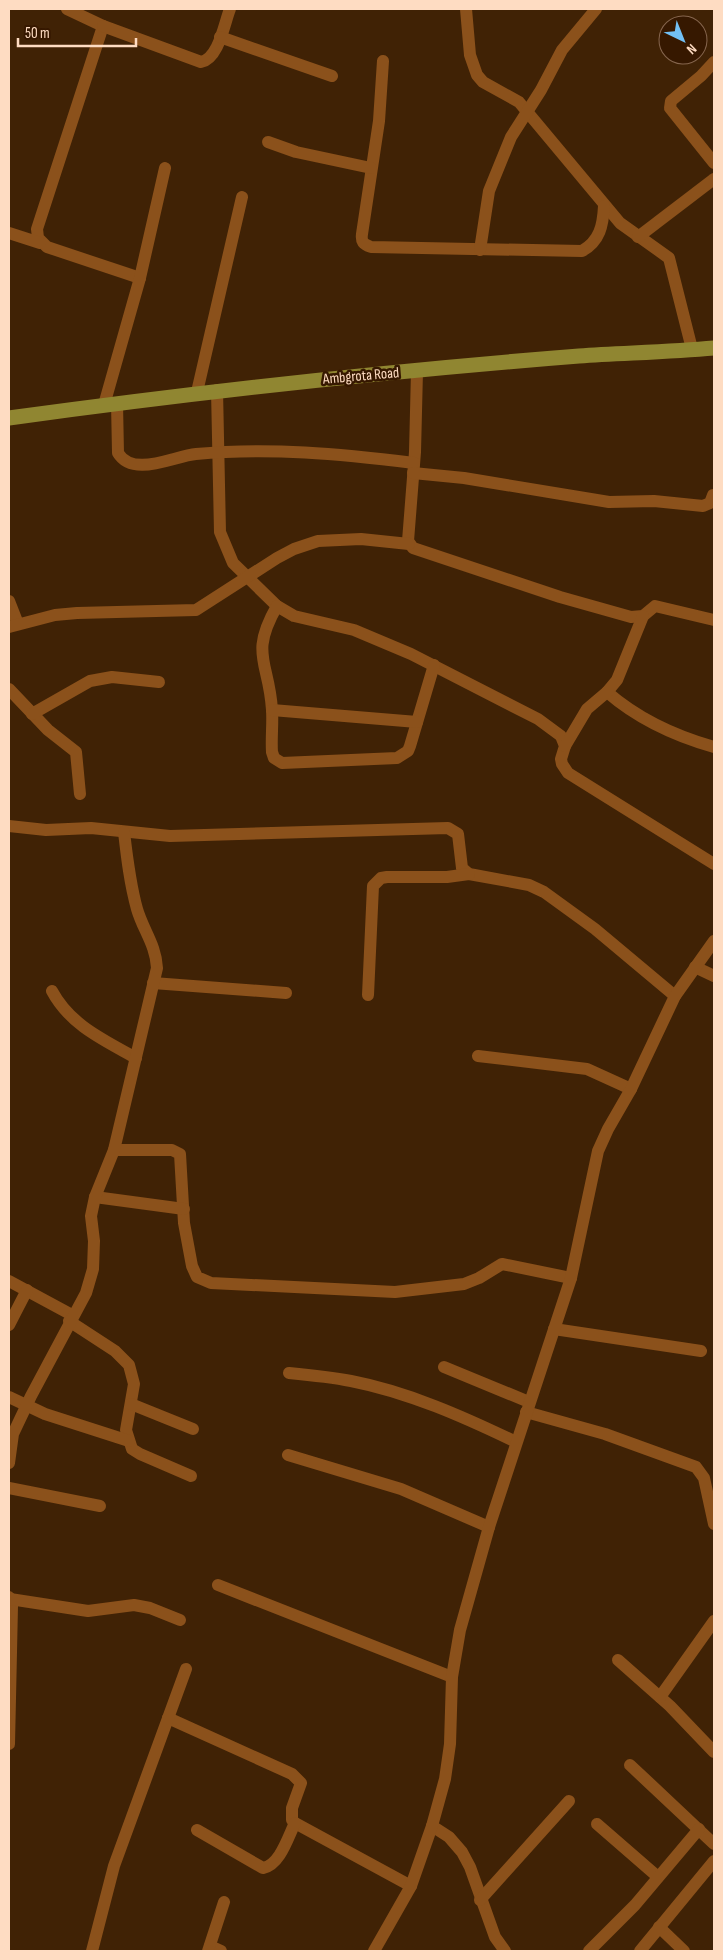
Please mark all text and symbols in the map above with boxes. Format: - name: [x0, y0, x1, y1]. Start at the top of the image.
- scale bar: [18, 15, 135, 47]
- north arrow: [658, 15, 708, 65]
- text: 50 m: [25, 24, 50, 43]
- text: N: [683, 40, 700, 58]
- street label: Ambgrota Road: [321, 363, 400, 389]

